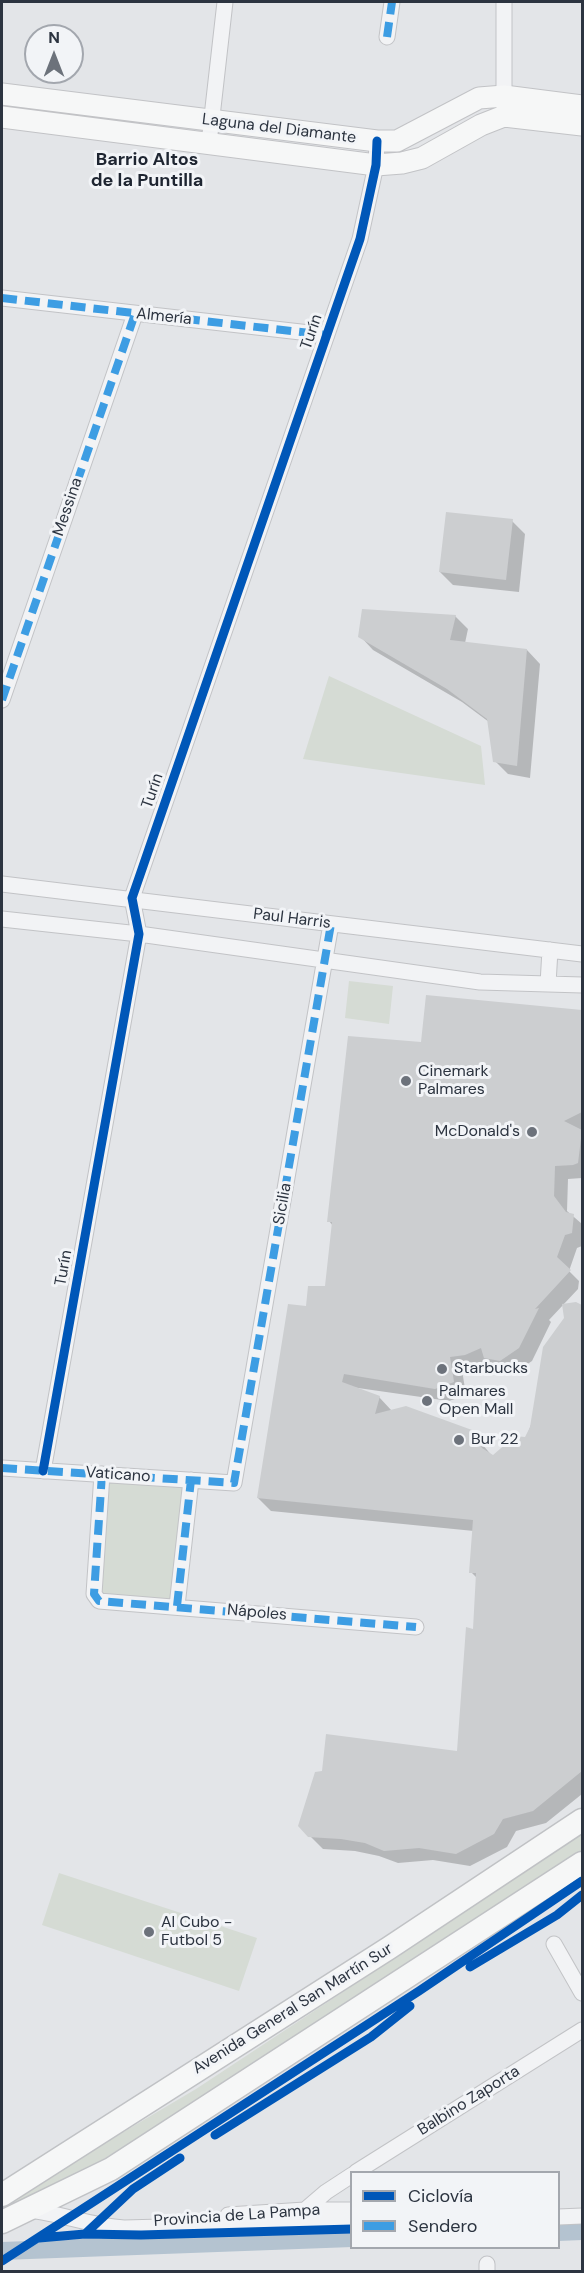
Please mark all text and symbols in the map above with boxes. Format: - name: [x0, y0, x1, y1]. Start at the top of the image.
- north arrow: [24, 24, 84, 84]
- text: N: [48, 27, 60, 48]
- street label: Laguna del Diamante: [201, 110, 357, 148]
- district label: Barrio Altos de la Puntilla: [91, 149, 203, 192]
- street label: Almería: [135, 305, 193, 329]
- street label: Turín: [297, 312, 327, 352]
- street label: Messina: [49, 475, 87, 539]
- street label: Turín: [138, 771, 168, 811]
- street label: Paul Harris: [252, 905, 332, 933]
- place label: Cinemark Palmares: [418, 1062, 489, 1100]
- marker: Cinemark Palmares: [399, 1074, 413, 1088]
- place label: McDonald's: [435, 1122, 520, 1142]
- marker: McDonald's: [525, 1125, 539, 1139]
- street label: Sicilia: [270, 1182, 296, 1226]
- street label: Turín: [51, 1249, 77, 1287]
- place label: Starbucks: [454, 1359, 528, 1379]
- marker: Starbucks: [435, 1362, 449, 1376]
- place label: Palmares Open Mall: [439, 1382, 513, 1420]
- marker: Palmares Open Mall: [420, 1394, 434, 1408]
- place label: Bur 22: [471, 1430, 518, 1450]
- marker: Bur 22: [452, 1433, 466, 1447]
- street label: Vaticano: [85, 1463, 151, 1487]
- street label: Nápoles: [226, 1601, 288, 1625]
- place label: Al Cubo - Futbol 5: [161, 1913, 233, 1951]
- marker: Al Cubo - Futbol 5: [142, 1925, 156, 1939]
- street label: Avenida General San Martín Sur: [190, 1939, 396, 2079]
- street label: Balbino Zaporta: [415, 2062, 523, 2140]
- legend: [350, 2171, 560, 2249]
- text: Ciclovía: [408, 2184, 473, 2208]
- street label: Provincia de La Pampa: [153, 2201, 321, 2231]
- text: Sendero: [408, 2214, 478, 2238]

